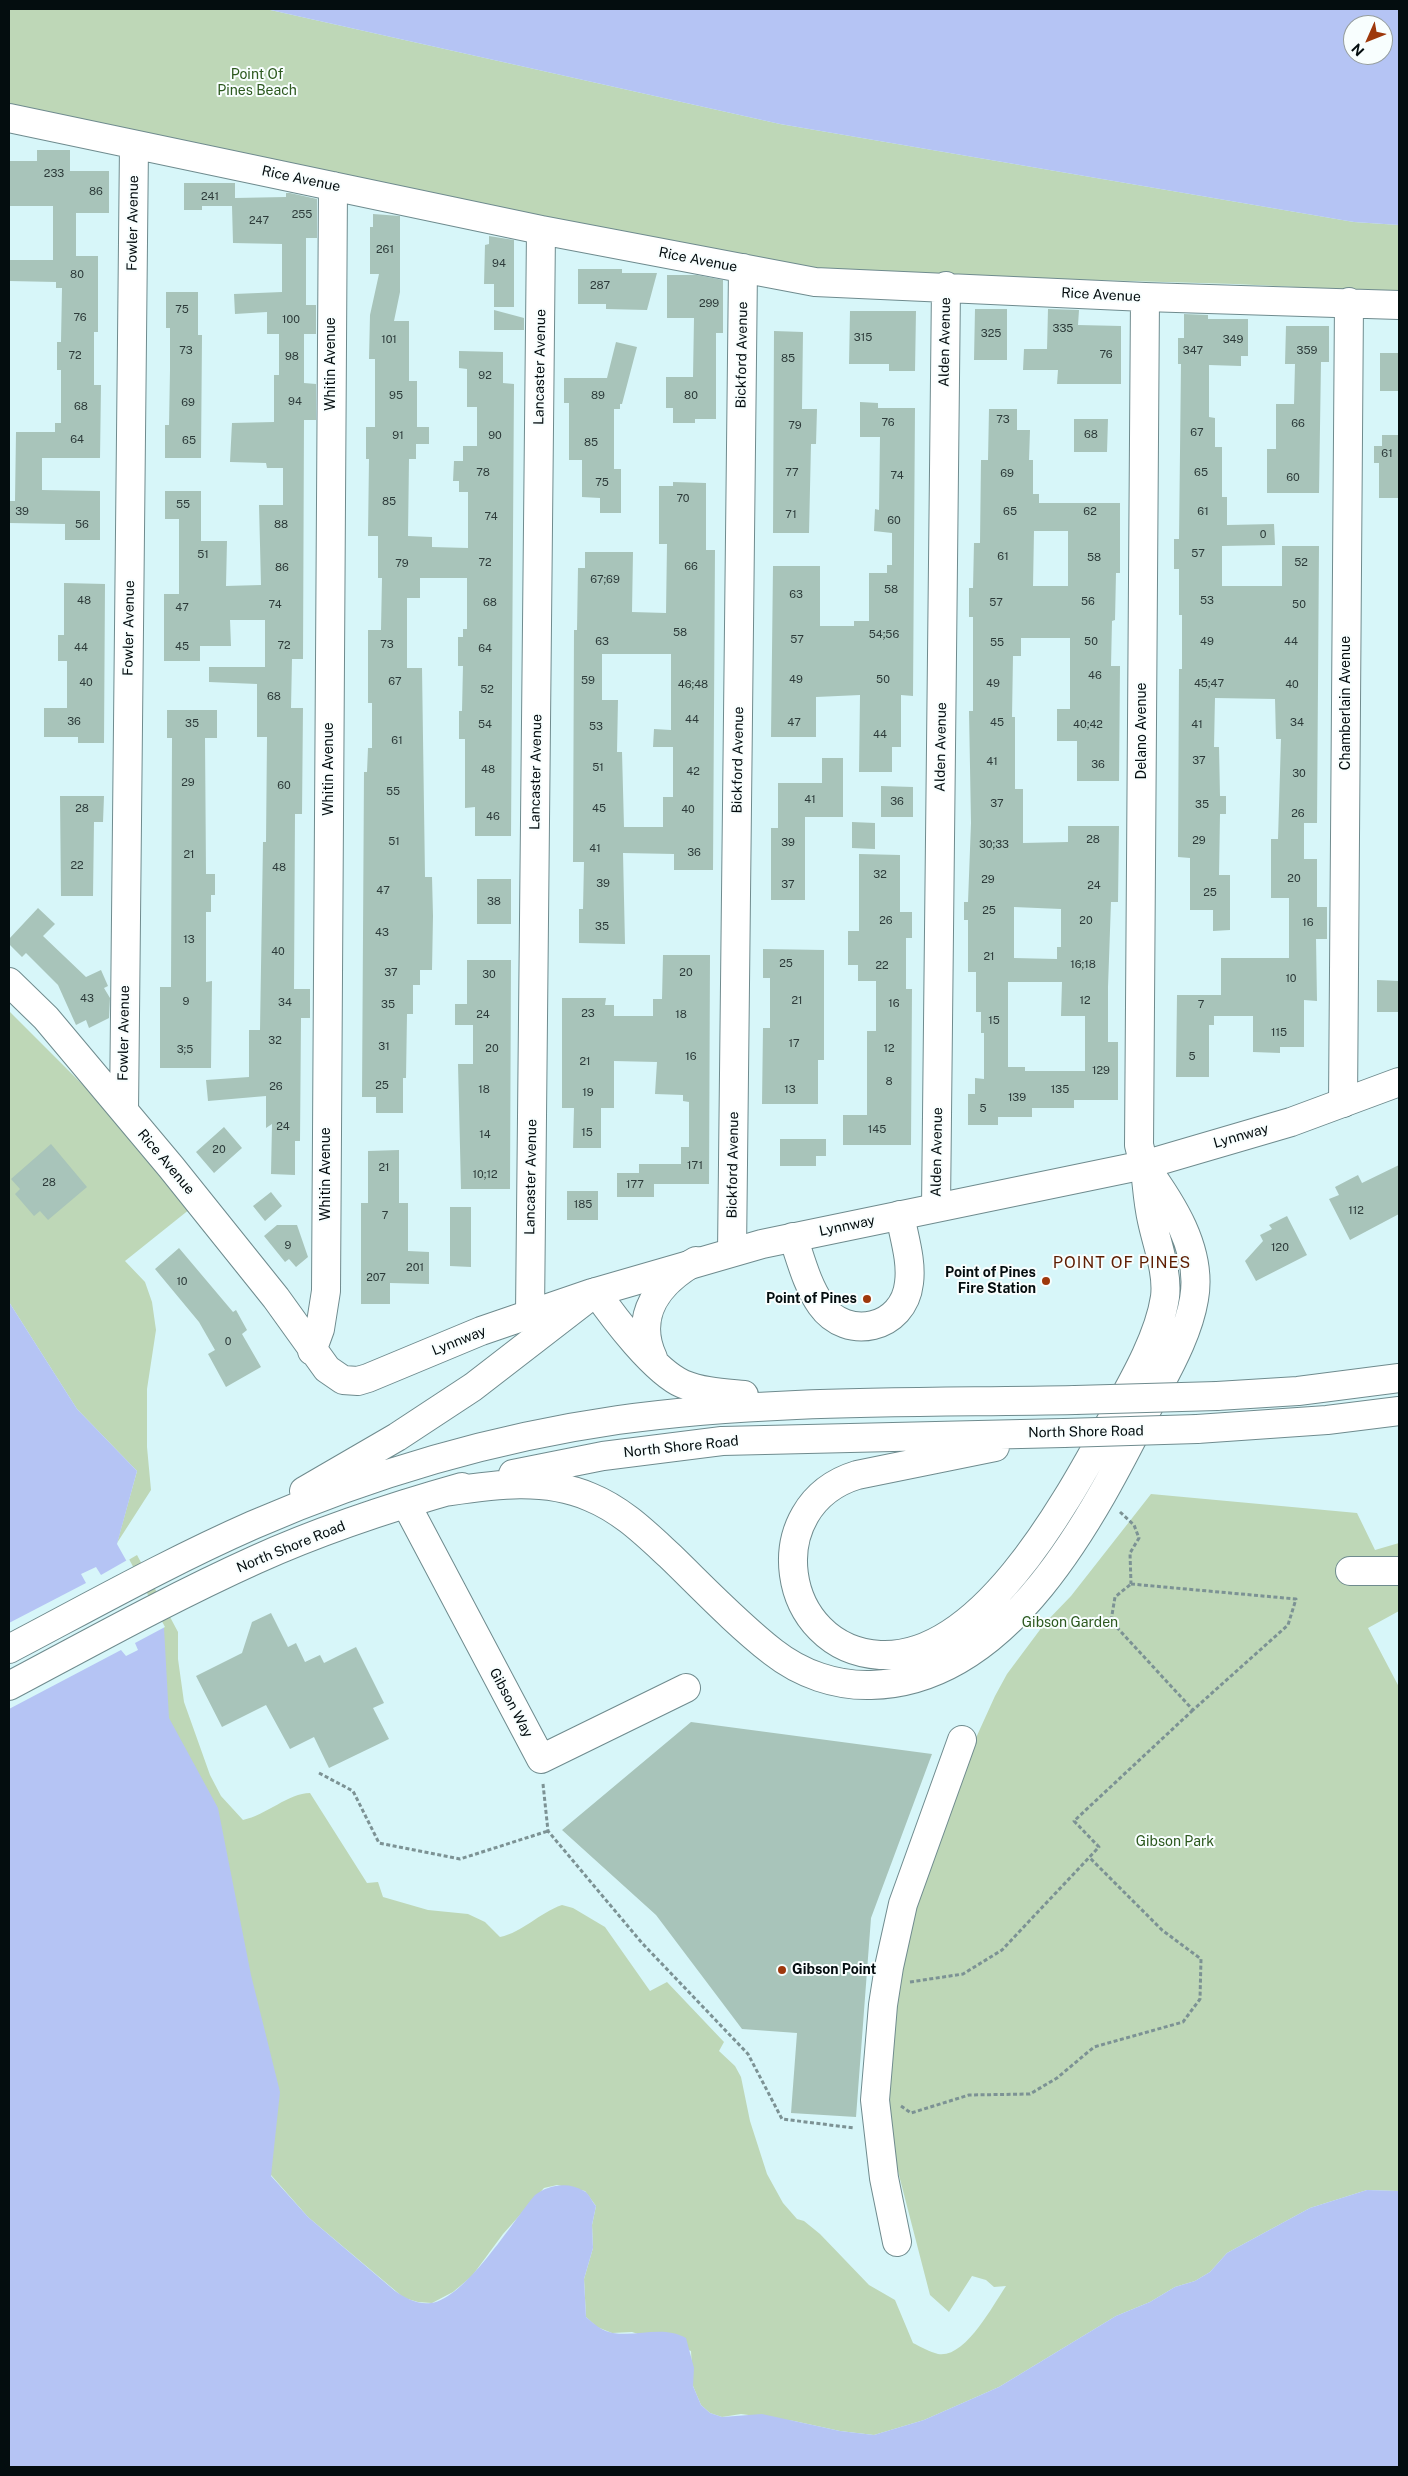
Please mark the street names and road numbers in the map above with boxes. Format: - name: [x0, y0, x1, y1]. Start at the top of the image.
- street label: Rice Avenue: [260, 162, 342, 196]
- street label: Fowler Avenue: [124, 175, 142, 271]
- street label: Rice Avenue: [657, 244, 739, 276]
- street label: Rice Avenue: [1061, 285, 1141, 305]
- street label: Alden Avenue: [936, 297, 954, 387]
- street label: Bickford Avenue: [733, 301, 751, 409]
- street label: Lancaster Avenue: [531, 309, 549, 425]
- street label: Whitin Avenue: [323, 317, 339, 411]
- street label: Fowler Avenue: [120, 580, 138, 676]
- street label: Chamberlain Avenue: [1338, 636, 1354, 770]
- street label: Delano Avenue: [1134, 682, 1150, 780]
- street label: Alden Avenue: [932, 702, 950, 792]
- street label: Bickford Avenue: [729, 706, 747, 814]
- street label: Lancaster Avenue: [527, 714, 545, 830]
- street label: Whitin Avenue: [321, 722, 337, 816]
- street label: Fowler Avenue: [115, 985, 133, 1081]
- street label: Alden Avenue: [928, 1107, 946, 1197]
- street label: Bickford Avenue: [724, 1111, 742, 1219]
- street label: Lancaster Avenue: [522, 1119, 540, 1235]
- street label: Lynnway: [1211, 1120, 1271, 1152]
- street label: Rice Avenue: [134, 1126, 198, 1198]
- street label: Whitin Avenue: [318, 1127, 334, 1221]
- street label: Lynnway: [818, 1212, 876, 1240]
- street label: Lynnway: [430, 1323, 488, 1359]
- street label: North Shore Road: [1028, 1423, 1144, 1441]
- street label: North Shore Road: [623, 1433, 739, 1461]
- street label: North Shore Road: [234, 1518, 348, 1576]
- street label: Gibson Way: [486, 1665, 536, 1741]

